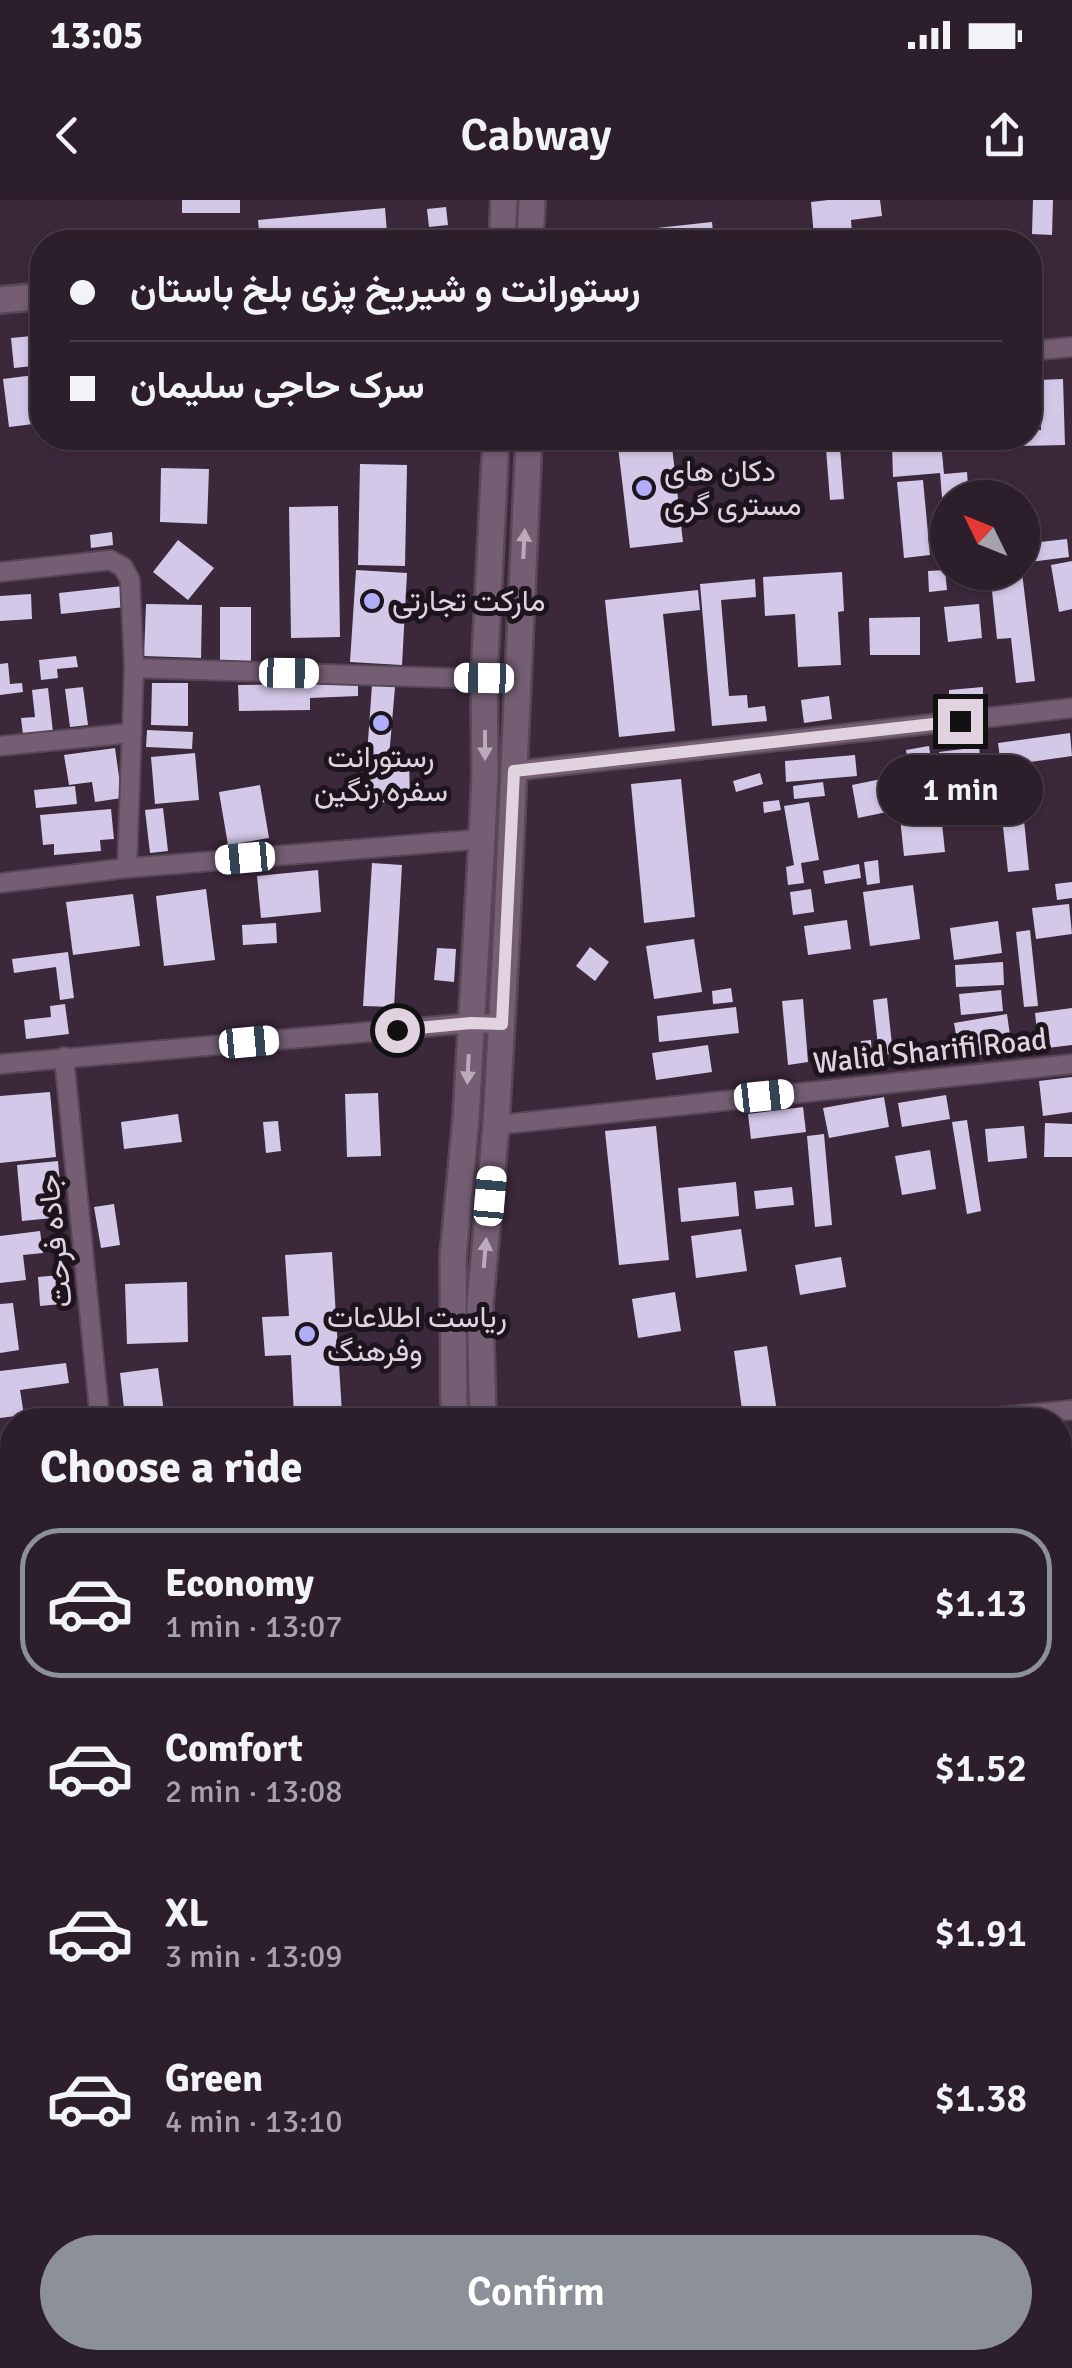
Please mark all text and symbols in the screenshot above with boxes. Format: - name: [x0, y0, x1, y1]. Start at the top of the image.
- text: 13:05: [50, 12, 143, 59]
- icon: back: [40, 108, 95, 163]
- text: Cabway: [460, 108, 612, 163]
- icon: share: [977, 108, 1032, 163]
- text: رستورانت و شیریخ پزی بلخ باستان: [130, 266, 641, 313]
- text: سرک حاجی سلیمان: [130, 362, 425, 409]
- place label: دکان های مستری گری: [664, 453, 802, 524]
- marker: دکان های مستری گری: [633, 477, 655, 499]
- north arrow: [930, 480, 1040, 590]
- map controls: [930, 480, 1040, 590]
- one-way arrow: [516, 527, 532, 559]
- place label: مارکت تجارتی: [392, 583, 546, 620]
- marker: مارکت تجارتی: [361, 590, 383, 612]
- car: [259, 657, 319, 689]
- car: [454, 662, 514, 694]
- route end: [938, 699, 983, 744]
- marker: رستورانت سفره رنگین: [370, 712, 392, 734]
- one-way arrow: [477, 729, 493, 761]
- place label: رستورانت سفره رنگین: [314, 739, 448, 810]
- callout: 1 min: [878, 756, 1042, 826]
- text: 1 min: [922, 770, 999, 809]
- car: [214, 840, 276, 876]
- route start: [375, 1008, 420, 1053]
- street label: Walid Sharifi Road: [811, 1021, 1049, 1082]
- car: [218, 1024, 280, 1060]
- one-way arrow: [460, 1054, 476, 1086]
- car: [733, 1078, 795, 1114]
- car: [472, 1165, 508, 1227]
- street label: جاده فرحت: [30, 1172, 81, 1309]
- one-way arrow: [477, 1236, 493, 1268]
- place label: ریاست اطلاعات وفرهنگ: [327, 1299, 507, 1370]
- marker: ریاست اطلاعات وفرهنگ: [296, 1323, 318, 1345]
- text: Choose a ride: [40, 1440, 303, 1495]
- icon: car: [45, 1558, 135, 1648]
- text: Economy: [165, 1560, 314, 1607]
- text: $1.13: [934, 1580, 1027, 1627]
- text: 1 min · 13:07: [165, 1607, 343, 1646]
- icon: car: [45, 1723, 135, 1813]
- text: Comfort: [165, 1725, 303, 1772]
- text: $1.52: [934, 1745, 1027, 1792]
- text: 2 min · 13:08: [165, 1772, 343, 1811]
- icon: car: [45, 1888, 135, 1978]
- text: XL: [165, 1890, 208, 1937]
- text: $1.91: [934, 1910, 1027, 1957]
- text: 3 min · 13:09: [165, 1937, 343, 1976]
- icon: car: [45, 2053, 135, 2143]
- text: Green: [165, 2055, 263, 2102]
- text: $1.38: [934, 2075, 1027, 2122]
- text: 4 min · 13:10: [165, 2102, 343, 2141]
- button: Confirm: [40, 2235, 1032, 2350]

